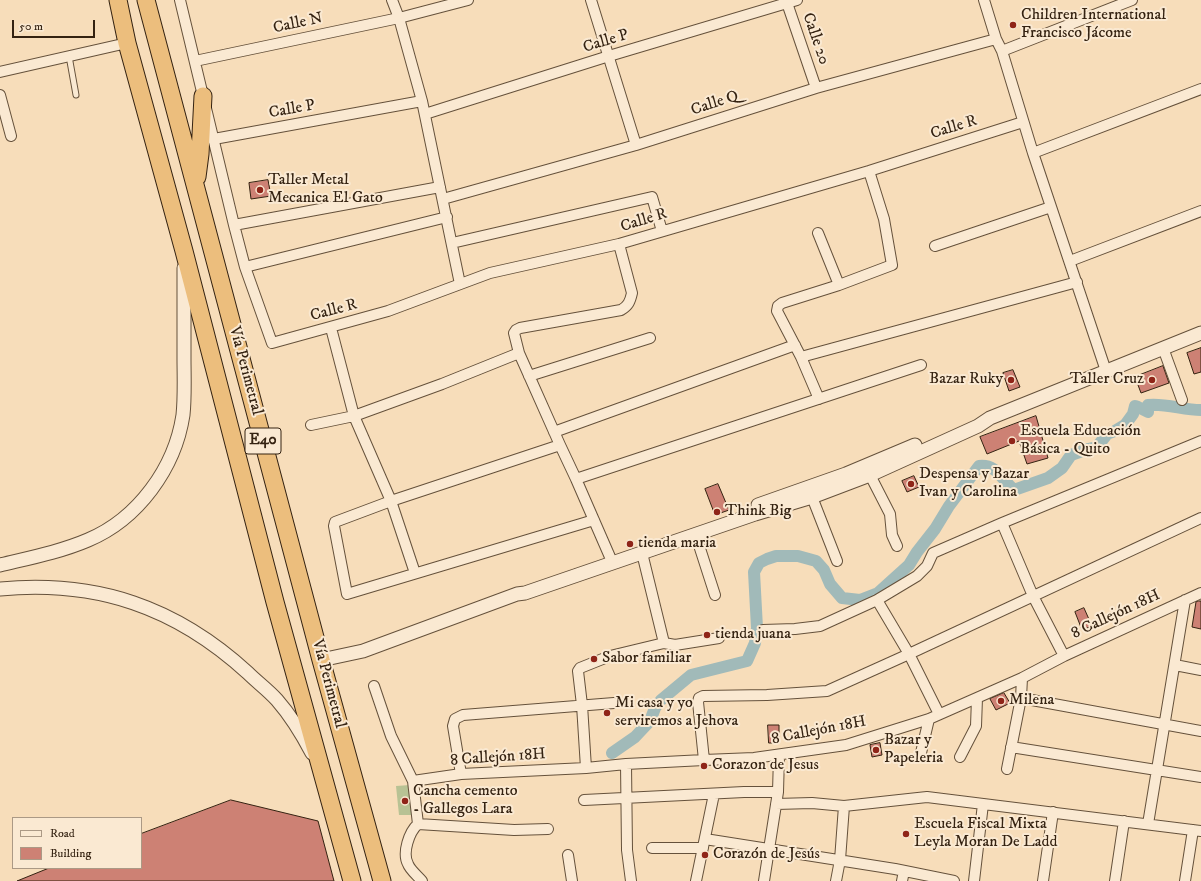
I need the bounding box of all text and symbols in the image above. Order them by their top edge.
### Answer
place label: Children International Francisco Jácome [1021,6,1166,44]
street label: Calle N [271,9,325,39]
street label: Calle 20 [797,11,833,67]
scale bar [14,12,97,38]
text: 50 m [19,19,43,34]
marker: Children International Francisco Jácome [1008,20,1018,30]
street label: Calle P [581,26,631,58]
street label: Calle Q [689,87,741,121]
street label: Calle P [268,97,316,123]
street label: Calle R [928,112,980,144]
place label: Taller Metal Mecanica El Gato [268,171,383,209]
marker: Taller Metal Mecanica El Gato [255,185,265,195]
street label: Calle R [618,205,670,237]
street label: Calle R [308,296,360,326]
street label: Vía Perimetral [224,325,266,417]
place label: Bazar Ruky [929,370,1003,390]
place label: Taller Cruz [1070,370,1144,390]
marker: Bazar Ruky [1006,375,1016,385]
marker: Taller Cruz [1147,375,1157,385]
place label: Escuela Educación Básica - Quito [1020,422,1141,460]
road number: E40 [245,428,281,454]
marker: Escuela Educación Básica - Quito [1007,436,1017,446]
place label: Despensa y Bazar Ivan y Carolina [919,465,1029,503]
marker: Despensa y Bazar Ivan y Carolina [906,479,916,489]
place label: Think Big [725,502,791,522]
marker: Think Big [712,507,722,517]
place label: tienda maria [638,534,716,554]
marker: tienda maria [625,539,635,549]
street label: 8 Callejón 18H [1069,586,1163,644]
place label: tienda juana [715,625,791,645]
marker: tienda juana [702,630,712,640]
street label: Vía Perimetral [307,638,349,730]
place label: Sabor familiar [602,649,692,669]
marker: Sabor familiar [589,654,599,664]
place label: Milena [1009,691,1054,711]
place label: Mi casa y yo serviremos a Jehova [615,694,738,732]
marker: Milena [996,696,1006,706]
marker: Mi casa y yo serviremos a Jehova [602,708,612,718]
street label: 8 Callejón 18H [770,712,868,750]
place label: Bazar y Papeleria [884,731,943,769]
street label: 8 Callejón 18H [450,745,546,771]
marker: Bazar y Papeleria [871,745,881,755]
place label: Corazon de Jesus [712,756,819,776]
marker: Corazon de Jesus [699,761,709,771]
place label: Cancha cemento - Gallegos Lara [413,782,518,820]
marker: Cancha cemento - Gallegos Lara [400,796,410,806]
place label: Escuela Fiscal Mixta Leyla Moran De Ladd [914,815,1057,853]
legend [12,817,142,869]
text: Road [50,826,75,841]
marker: Escuela Fiscal Mixta Leyla Moran De Ladd [901,829,911,839]
place label: Corazón de Jesús [713,845,820,865]
text: Building [50,846,91,861]
marker: Corazón de Jesús [700,850,710,860]

